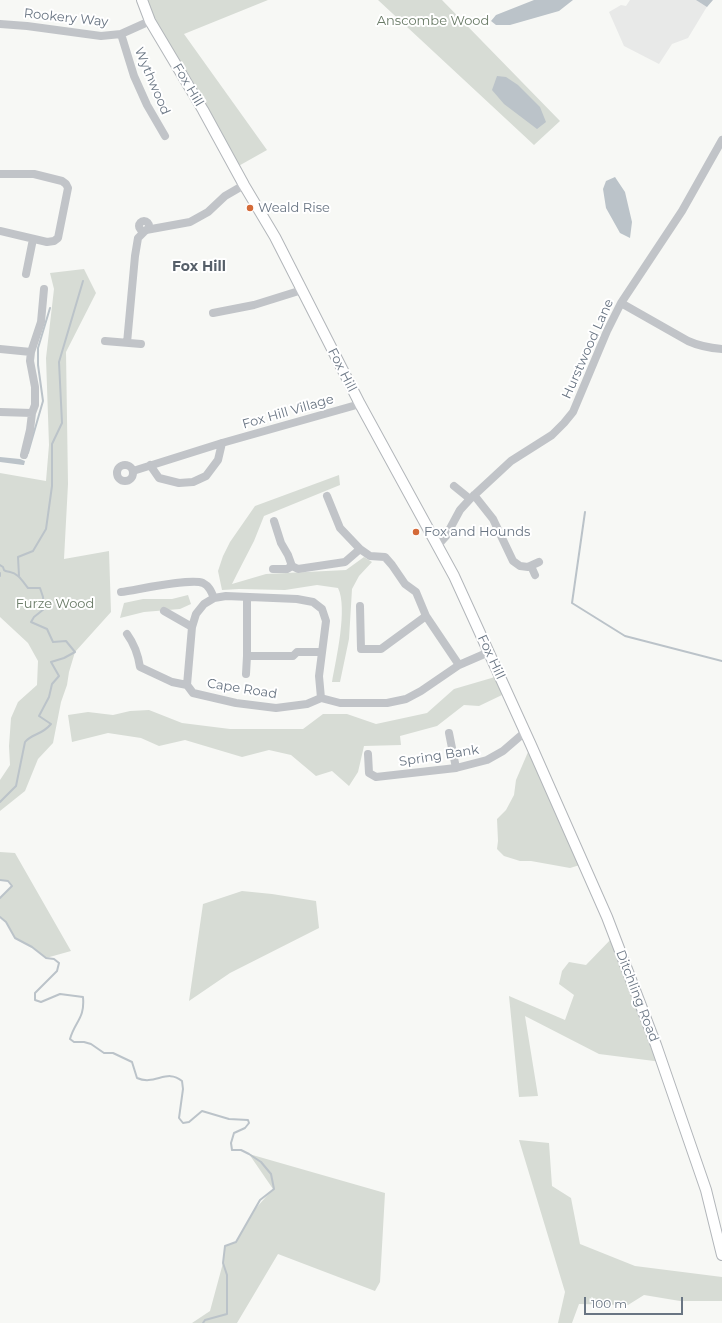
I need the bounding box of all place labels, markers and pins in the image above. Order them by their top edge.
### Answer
place label: Weald Rise [258,200,330,216]
marker: Weald Rise [245,203,255,213]
place label: Fox and Hounds [424,524,530,540]
marker: Fox and Hounds [411,527,421,537]

